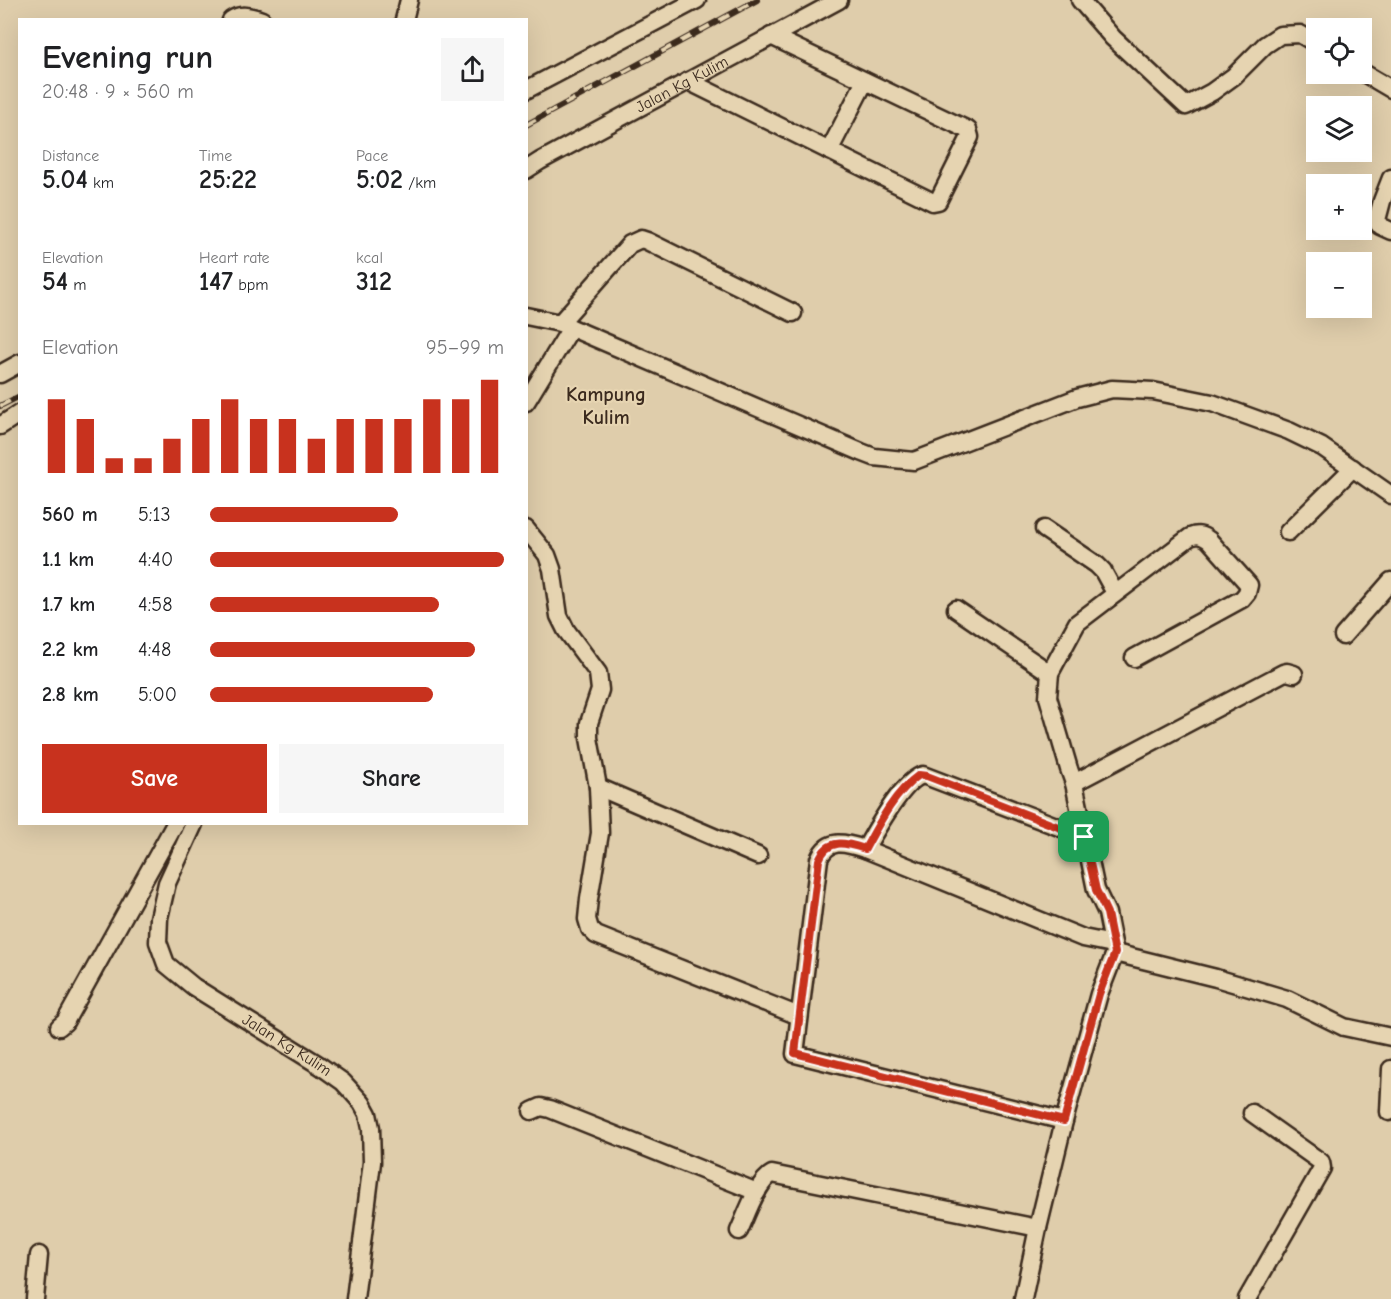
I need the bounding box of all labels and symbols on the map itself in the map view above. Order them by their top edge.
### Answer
street label: Jalan Kg Kulim [633,52,731,117]
district label: Kampung Kulim [566,383,646,429]
pin [1058,811,1109,862]
street label: Jalan Kg Kulim [239,1010,335,1080]

